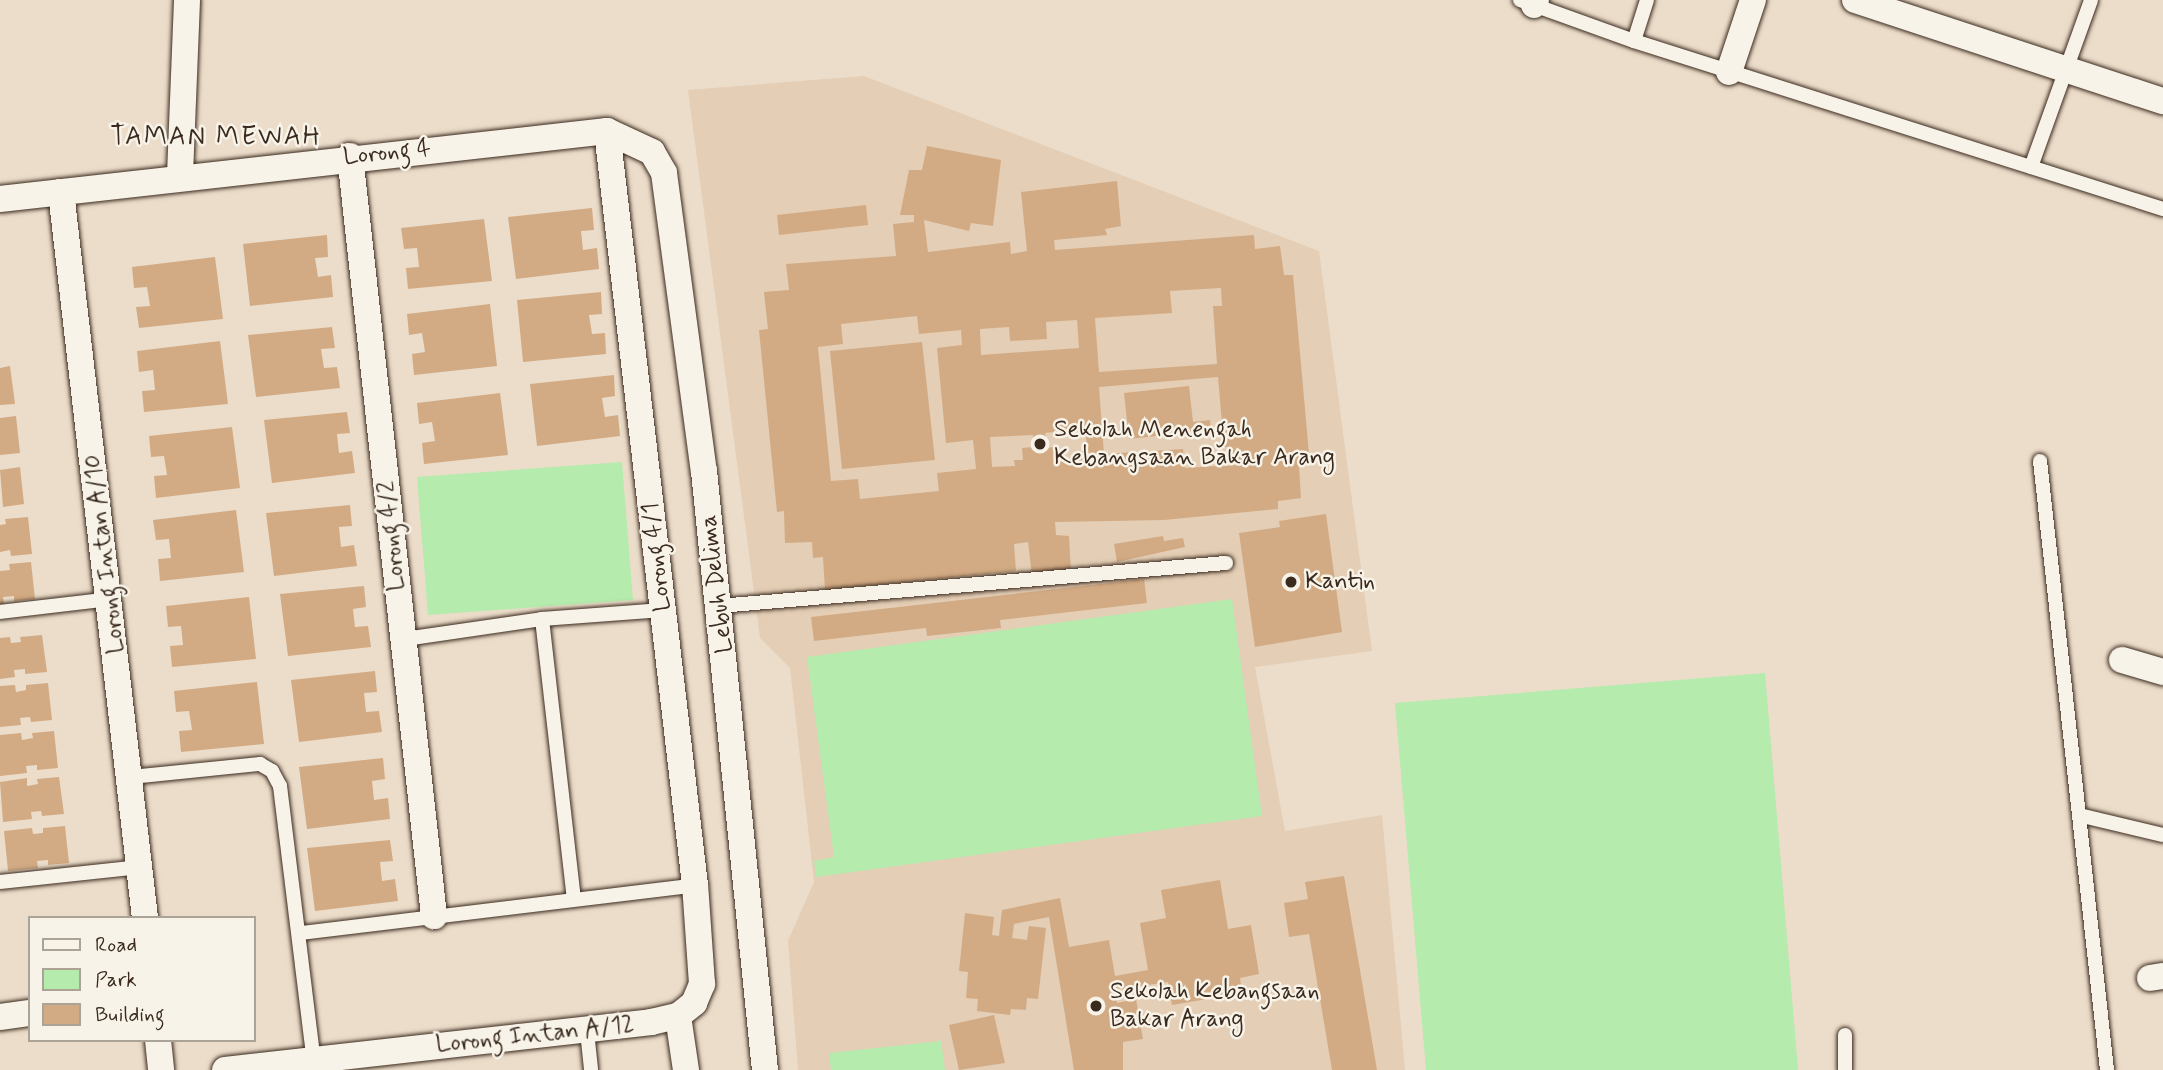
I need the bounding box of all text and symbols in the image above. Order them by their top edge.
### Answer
district label: TAMAN MEWAH [113,122,319,154]
street label: Lorong 4 [342,134,432,172]
place label: Sekolah Menengah Kebangsaan Bakar Arang [1054,416,1333,472]
marker: Sekolah Menengah Kebangsaan Bakar Arang [1032,436,1048,452]
street label: Lorong Intan A/10 [79,456,131,652]
street label: Lorong 4/2 [372,480,412,592]
street label: Lorong 4/1 [636,501,678,613]
street label: Lebuh Delima [694,513,740,655]
place label: Kantin [1305,568,1375,596]
marker: Kantin [1283,574,1299,590]
legend [28,916,256,1042]
text: Road [95,931,137,959]
text: Park [95,966,137,994]
place label: Sekolah Kebangsaan Bakar Arang [1110,978,1335,1034]
marker: Sekolah Kebangsaan Bakar Arang [1088,998,1104,1014]
text: Building [95,1001,165,1029]
street label: Lorong Intan A/12 [437,1011,633,1059]

